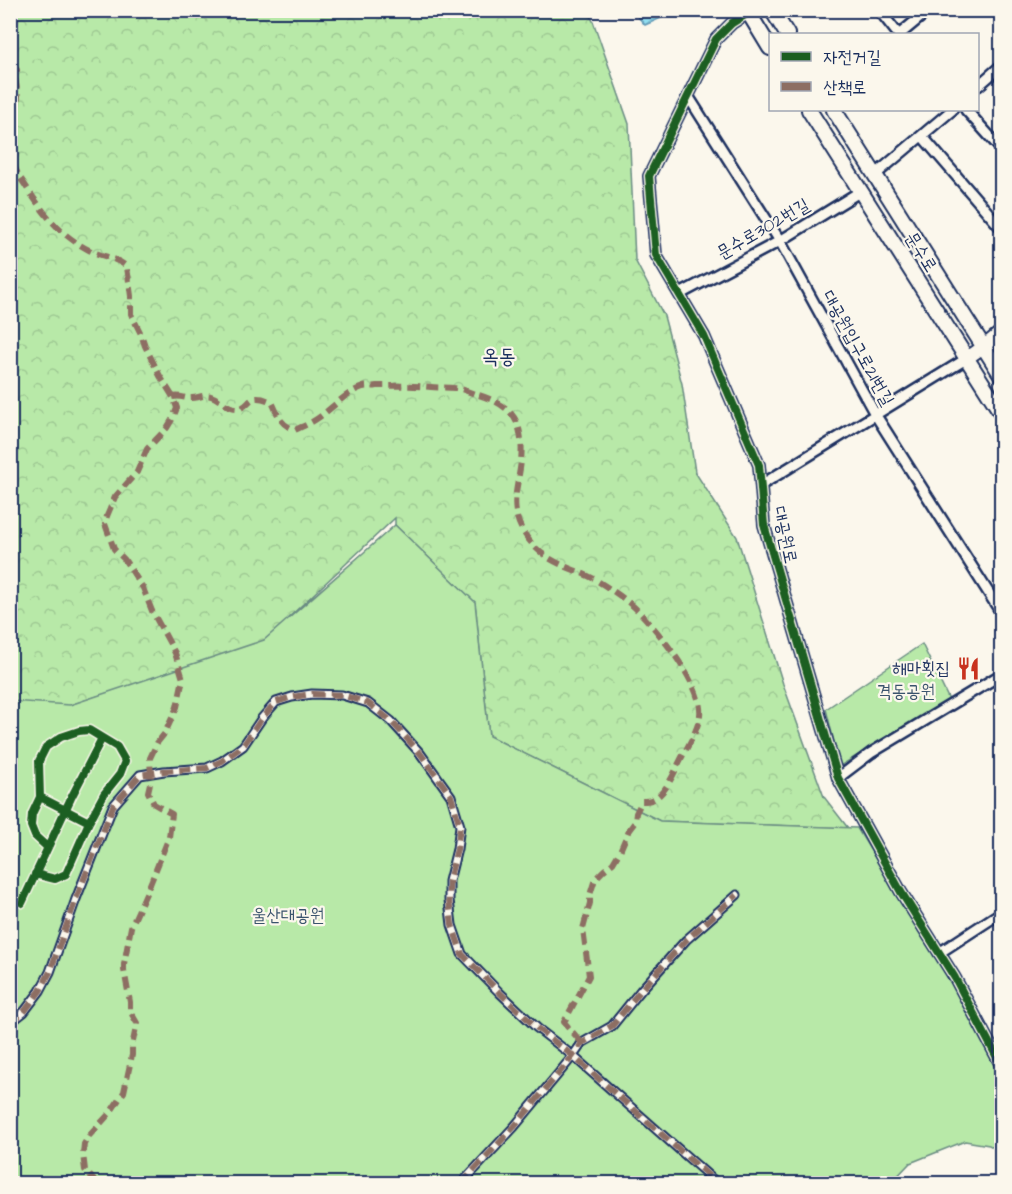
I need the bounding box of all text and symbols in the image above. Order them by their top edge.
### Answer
legend [769,33,979,111]
text: 자전거길 [823,45,881,70]
text: 산책로 [823,75,866,100]
street label: 문수로302번길 [712,192,814,266]
street label: 문수로 [899,227,943,277]
street label: 대공원입구로21번길 [816,286,900,411]
district label: 옥동 [482,342,516,371]
street label: 대공원로 [767,504,803,566]
restaurant icon: 해마횟집 [955,655,981,681]
place label: 해마횟집 [892,656,950,681]
park label: 격동공원 [877,679,935,704]
park label: 울산대공원 [252,903,324,928]

